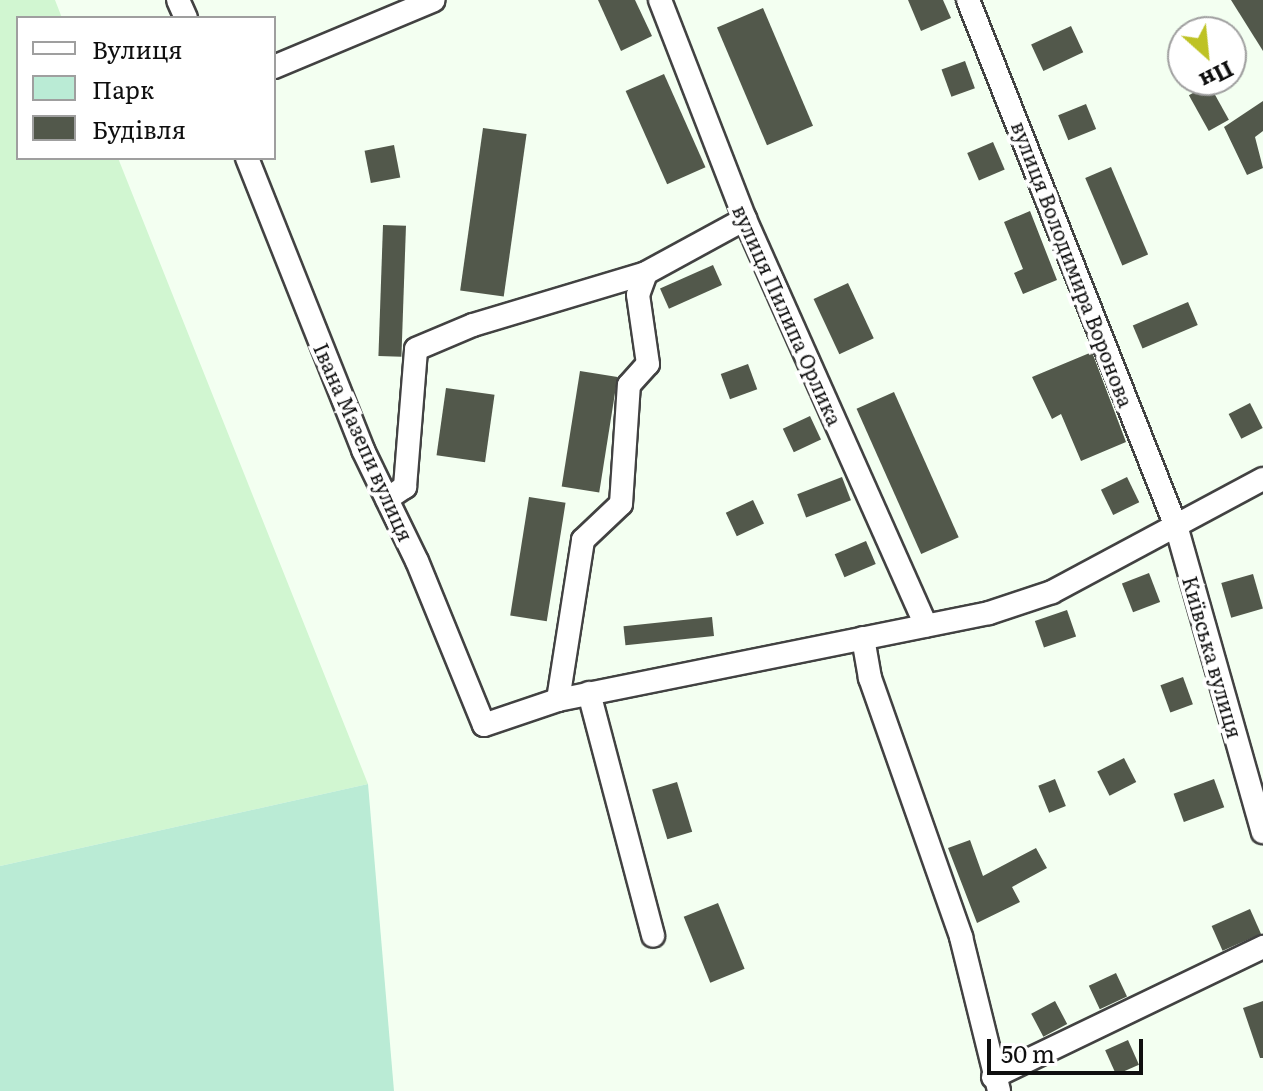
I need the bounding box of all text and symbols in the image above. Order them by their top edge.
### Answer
legend [16,16,276,160]
north arrow [1167,16,1247,96]
text: Вулиця [92,31,183,66]
text: Пн [1194,54,1240,99]
text: Парк [92,71,154,106]
text: Будівля [92,111,186,146]
street label: вулиця Володимира Воронова [1007,118,1139,410]
street label: вулиця Пилипа Орлика [728,201,848,429]
street label: Івана Мазепи вулиця [309,339,419,545]
street label: Київська вулиця [1178,573,1248,741]
scale bar [991,1023,1147,1073]
text: 50 m [1001,1035,1055,1070]

